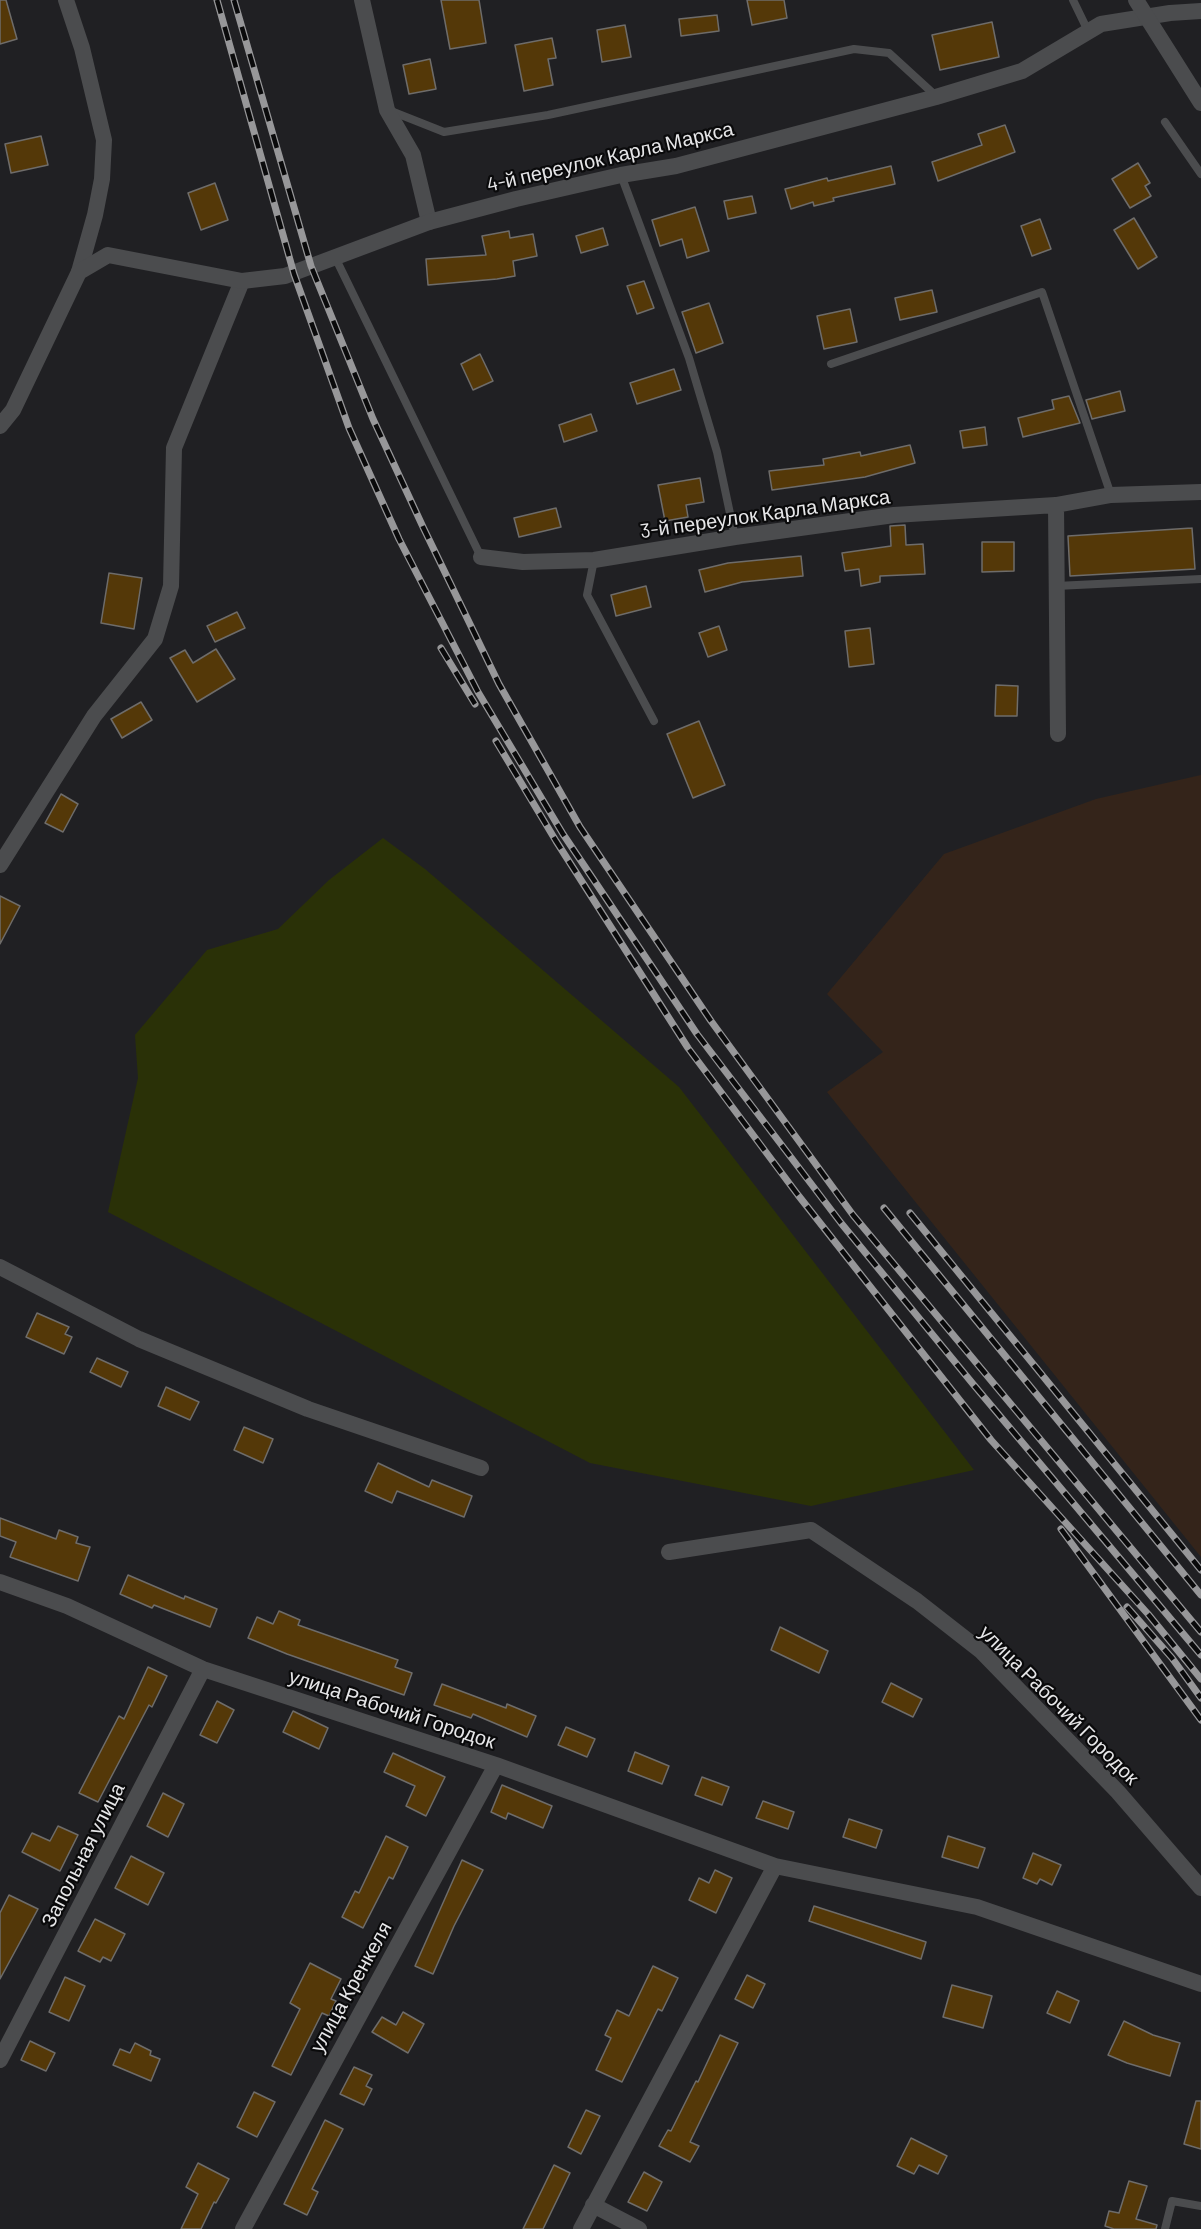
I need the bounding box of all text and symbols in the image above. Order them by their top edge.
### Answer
street label: 4-й переулок Карла Маркса [484,117,736,197]
street label: 3-й переулок Карла Маркса [639,485,891,543]
street label: улица Рабочий Городок [974,1620,1144,1790]
street label: улица Рабочий Городок [286,1664,498,1754]
street label: Запольная улица [36,1779,130,1931]
street label: улица Кренкеля [305,1917,397,2057]

